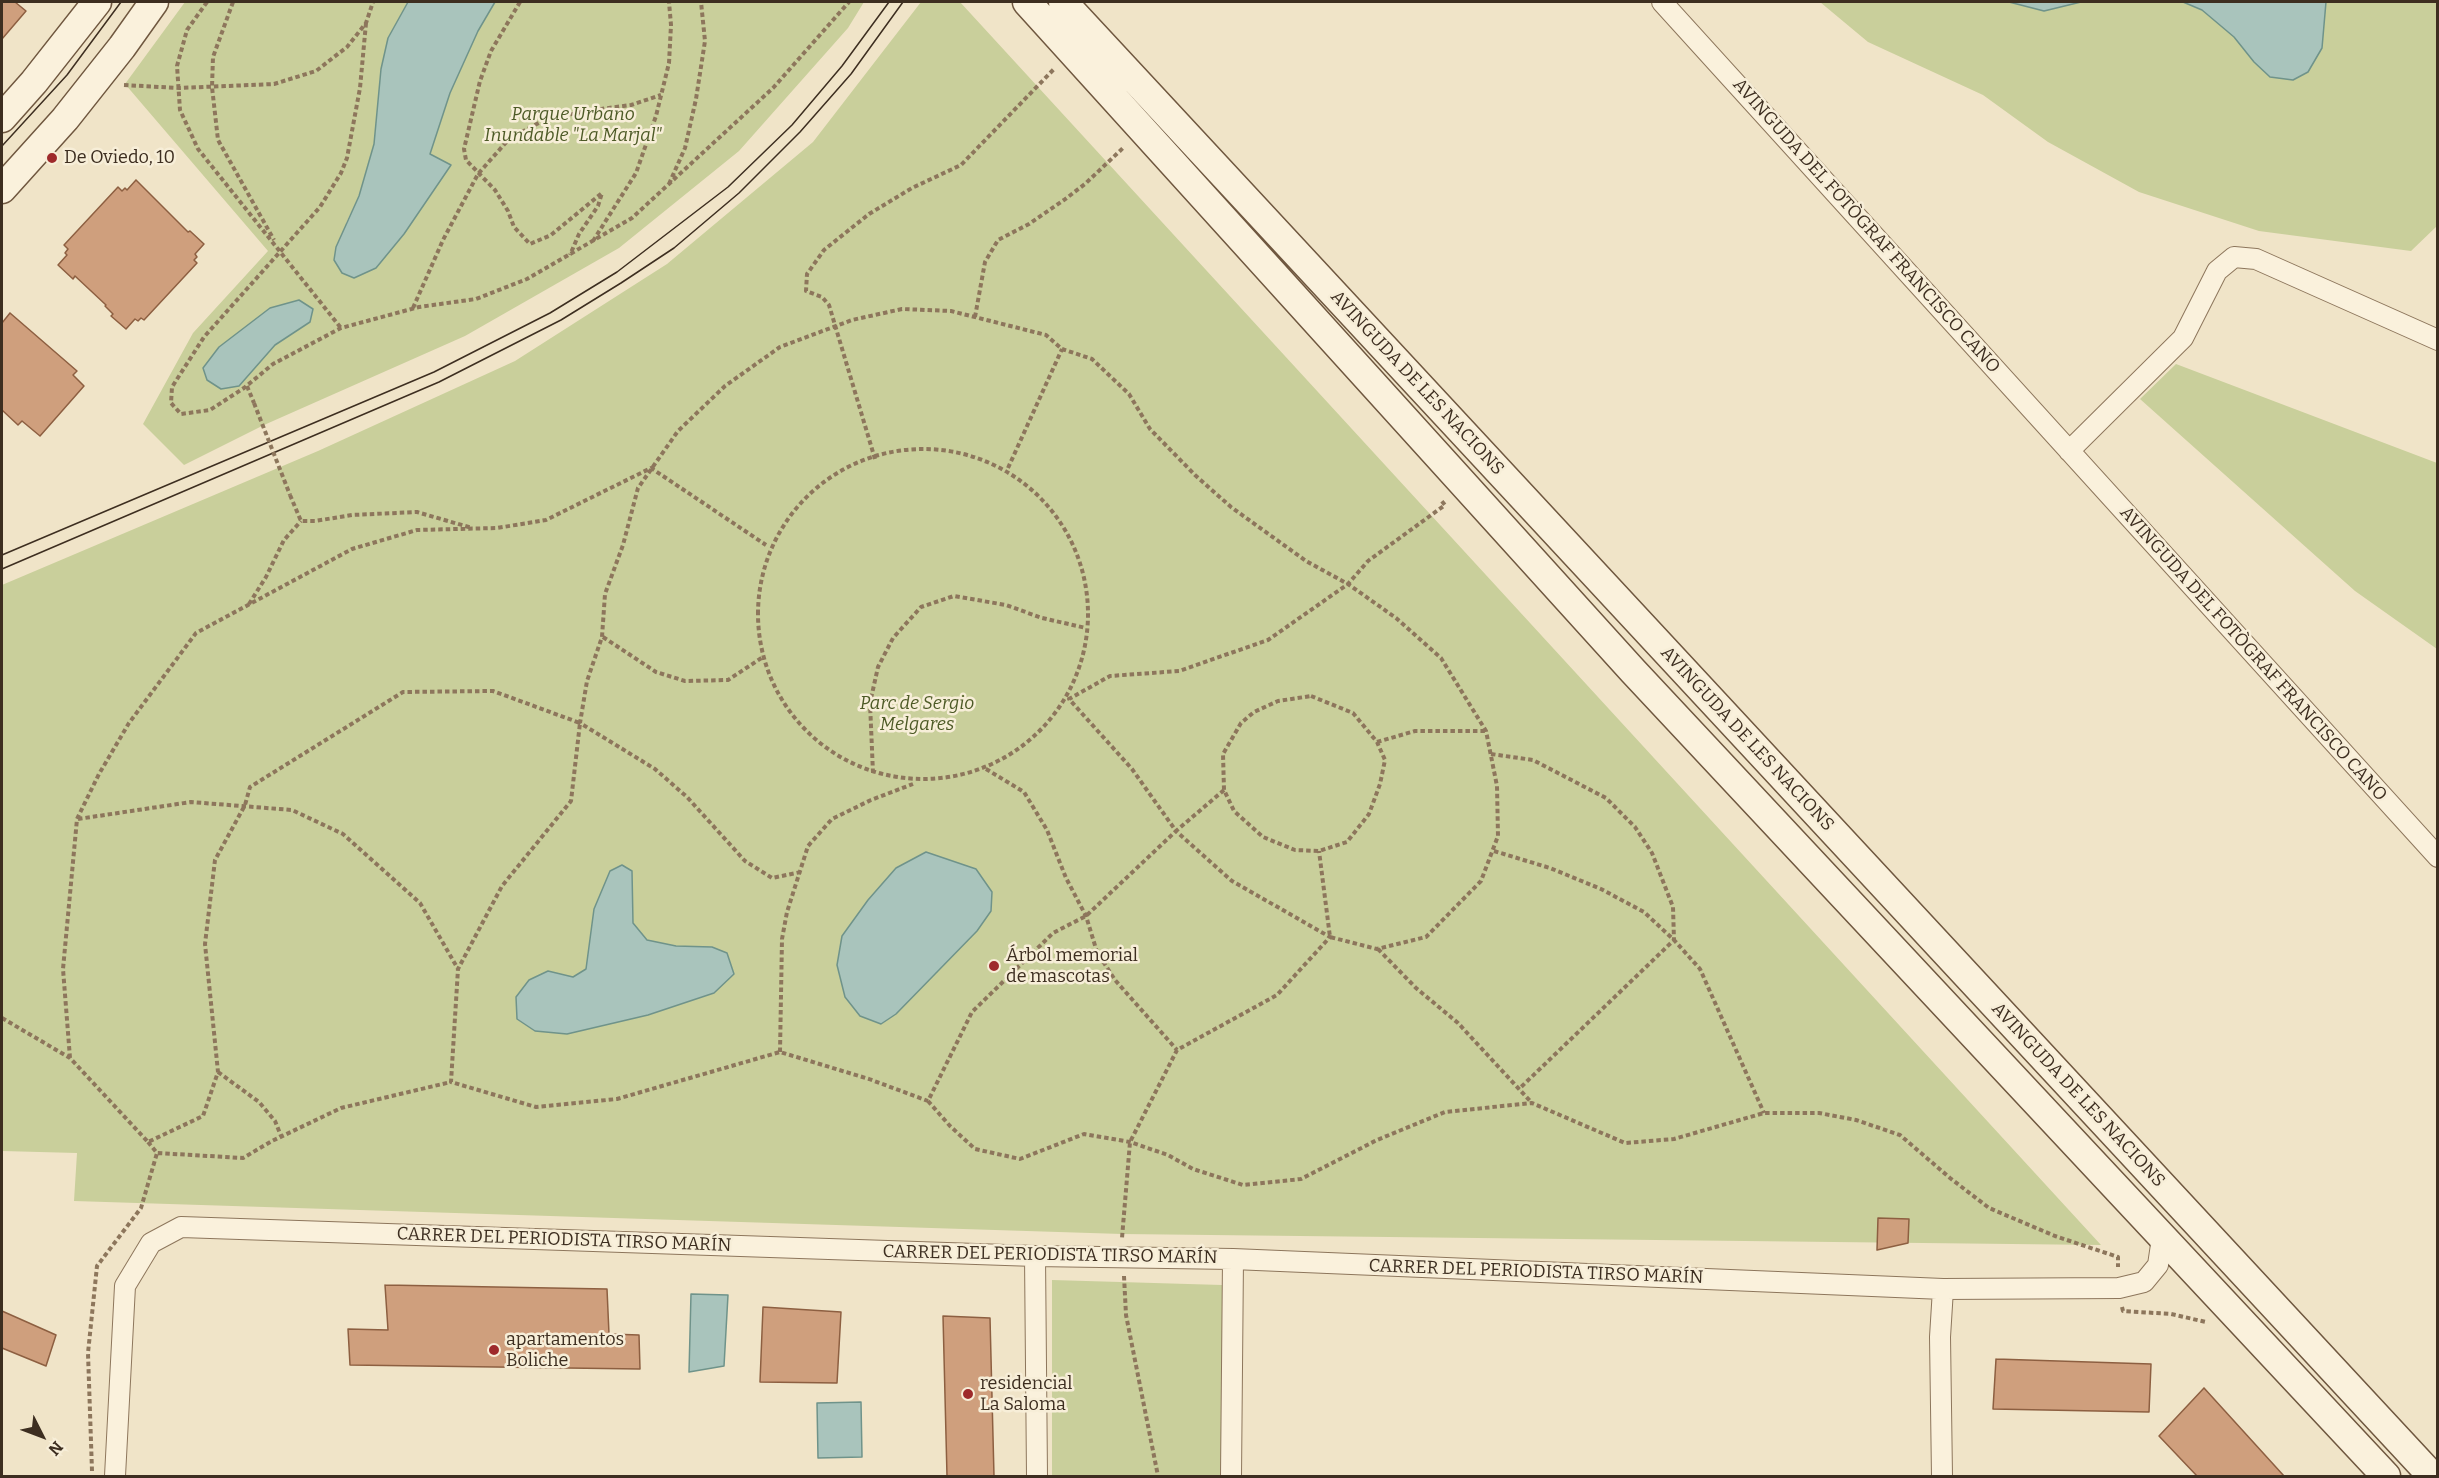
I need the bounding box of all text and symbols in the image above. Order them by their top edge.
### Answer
street label: AVINGUDA DEL FOTÒGRAF FRANCISCO CANO [1728,74,2004,378]
park label: Parque Urbano Inundable "La Marjal" [484,104,662,146]
place label: De Oviedo, 10 [64,147,175,169]
marker: De Oviedo, 10 [45,151,59,165]
street label: AVINGUDA DE LES NACIONS [1326,286,1508,480]
street label: AVINGUDA DEL FOTÒGRAF FRANCISCO CANO [2115,502,2391,806]
street label: AVINGUDA DE LES NACIONS [1656,642,1838,836]
park label: Parc de Sergio Melgares [860,693,974,736]
place label: Árbol memorial de mascotas [1006,945,1138,988]
marker: Árbol memorial de mascotas [987,959,1001,973]
street label: AVINGUDA DE LES NACIONS [1987,998,2169,1192]
street label: CARRER DEL PERIODISTA TIRSO MARÍN [396,1223,732,1257]
street label: CARRER DEL PERIODISTA TIRSO MARÍN [882,1241,1218,1269]
street label: CARRER DEL PERIODISTA TIRSO MARÍN [1368,1255,1704,1289]
place label: apartamentos Boliche [506,1329,624,1372]
marker: apartamentos Boliche [487,1343,501,1357]
place label: residencial La Saloma [980,1373,1072,1416]
marker: residencial La Saloma [961,1387,975,1401]
north arrow [12,1406,72,1466]
text: N [45,1437,67,1459]

